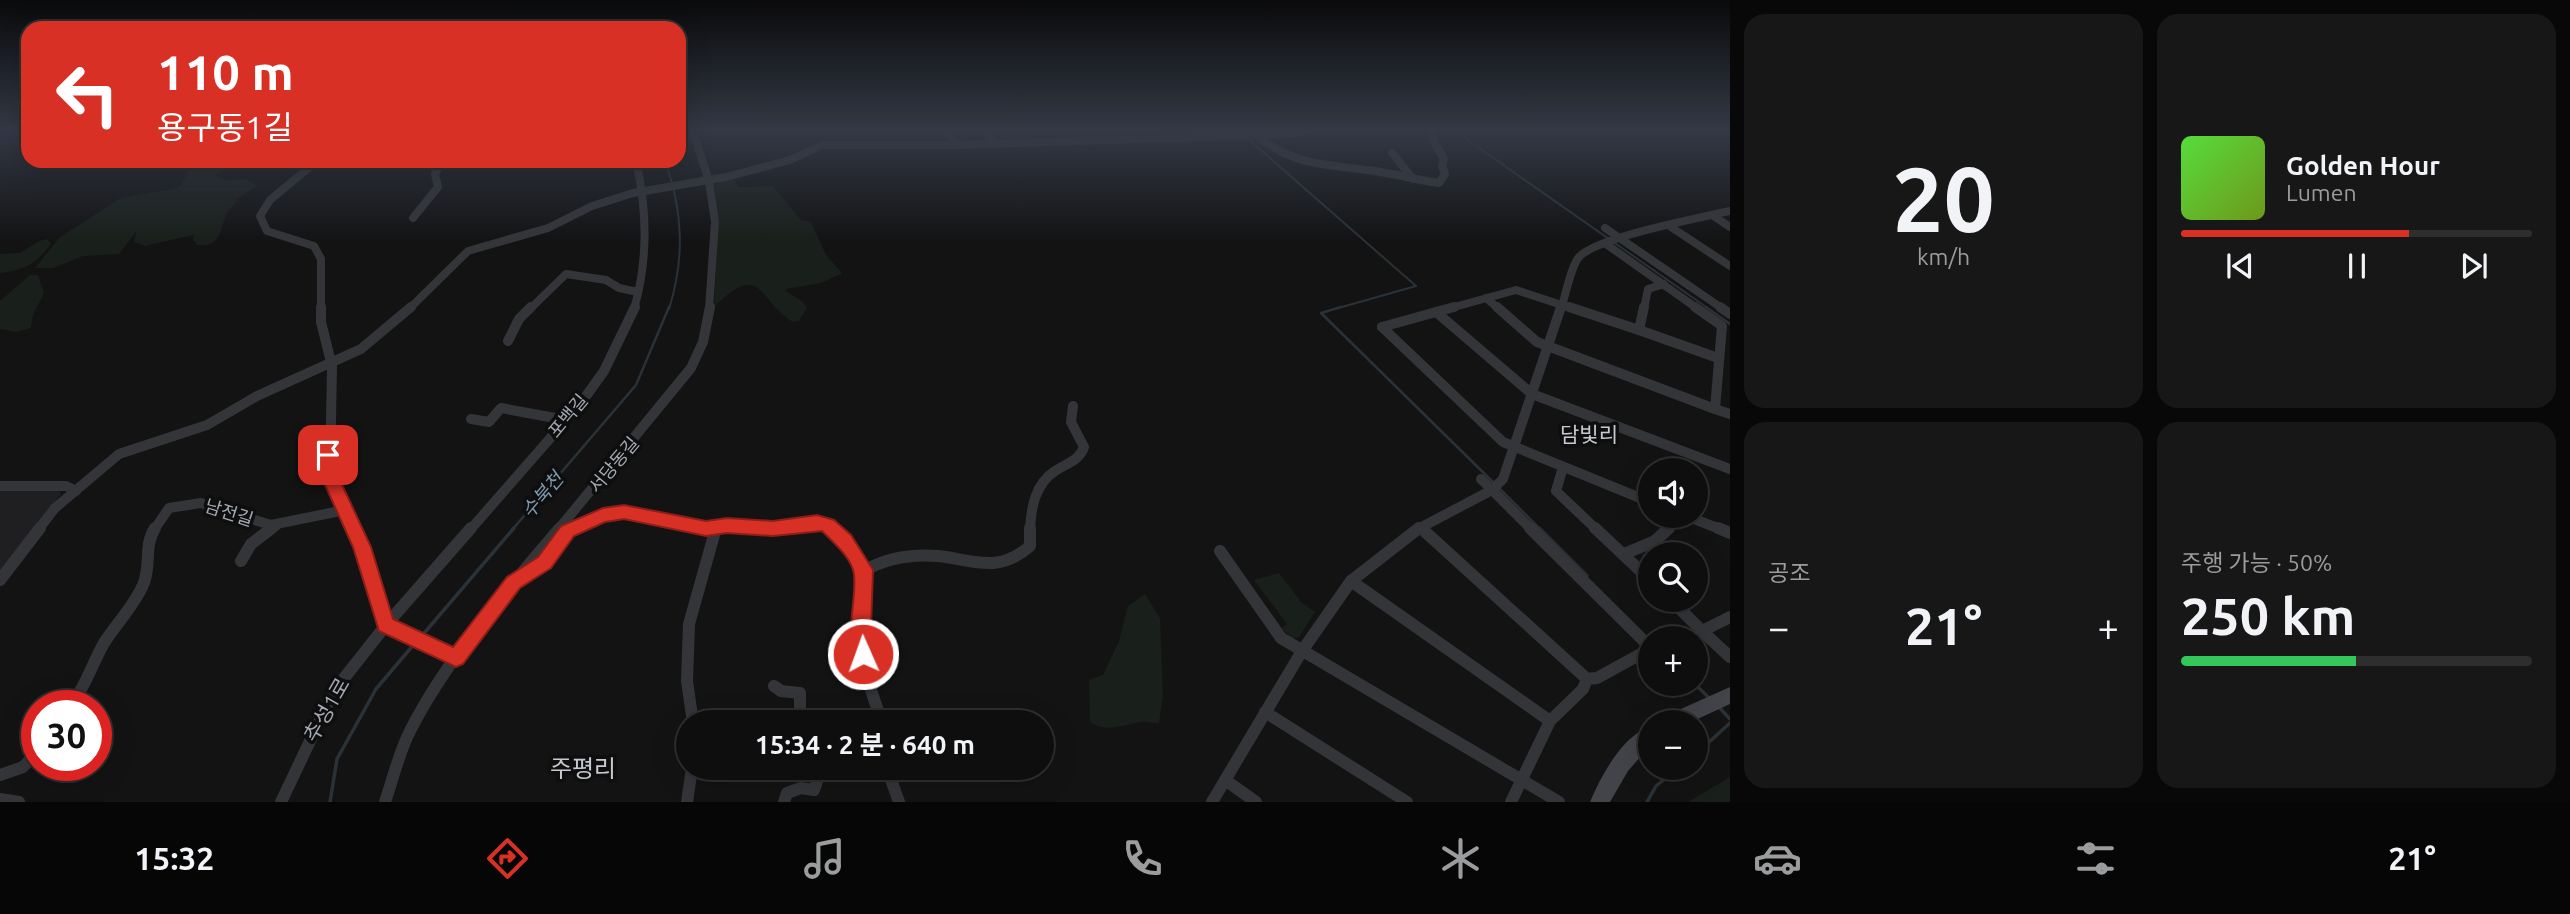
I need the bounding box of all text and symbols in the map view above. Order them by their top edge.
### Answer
text: 110 m [157,44,294,99]
icon: left [42,49,133,140]
text: 용구동1길 [157,109,293,145]
text: 20 [1892,147,1995,249]
text: Golden Hour [2286,151,2440,180]
text: Lumen [2286,180,2357,205]
text: km/h [1917,244,1970,269]
icon: previous [2221,247,2259,285]
icon: pause [2338,247,2376,285]
icon: next [2455,247,2493,285]
street label: 포백길 [544,390,591,441]
district label: 담빛리 [1560,422,1618,446]
pin [298,425,358,485]
street label: 서당동길 [584,433,642,496]
icon: arrive [309,436,347,474]
map controls [1638,458,1708,780]
button: sound [1638,458,1708,528]
water label: 수북천 [517,467,568,522]
street label: 남전길 [203,495,256,529]
button: search [1638,542,1708,612]
text: 주행 가능 · 50% [2181,550,2332,575]
text: 공조 [1768,560,1810,585]
text: 250 km [2181,587,2355,645]
text: 21° [1905,597,1982,655]
text: − [1768,606,1789,648]
text: + [2098,606,2119,648]
position arrow [826,617,900,691]
button: + [1638,626,1708,696]
street label: 추성1로 [298,673,354,746]
speed limit sign: 30 [21,690,112,781]
button: − [1638,710,1708,780]
text: 15:34 · 2 분 · 640 m [755,730,975,759]
district label: 주평리 [550,755,616,782]
icon: directions [483,834,532,883]
icon: music [800,834,849,883]
icon: phone [1118,834,1167,883]
icon: climate [1436,834,1485,883]
icon: car [1753,834,1802,883]
icon: filters [2071,834,2120,883]
text: 15:32 [134,840,214,876]
text: 21° [2388,840,2436,876]

